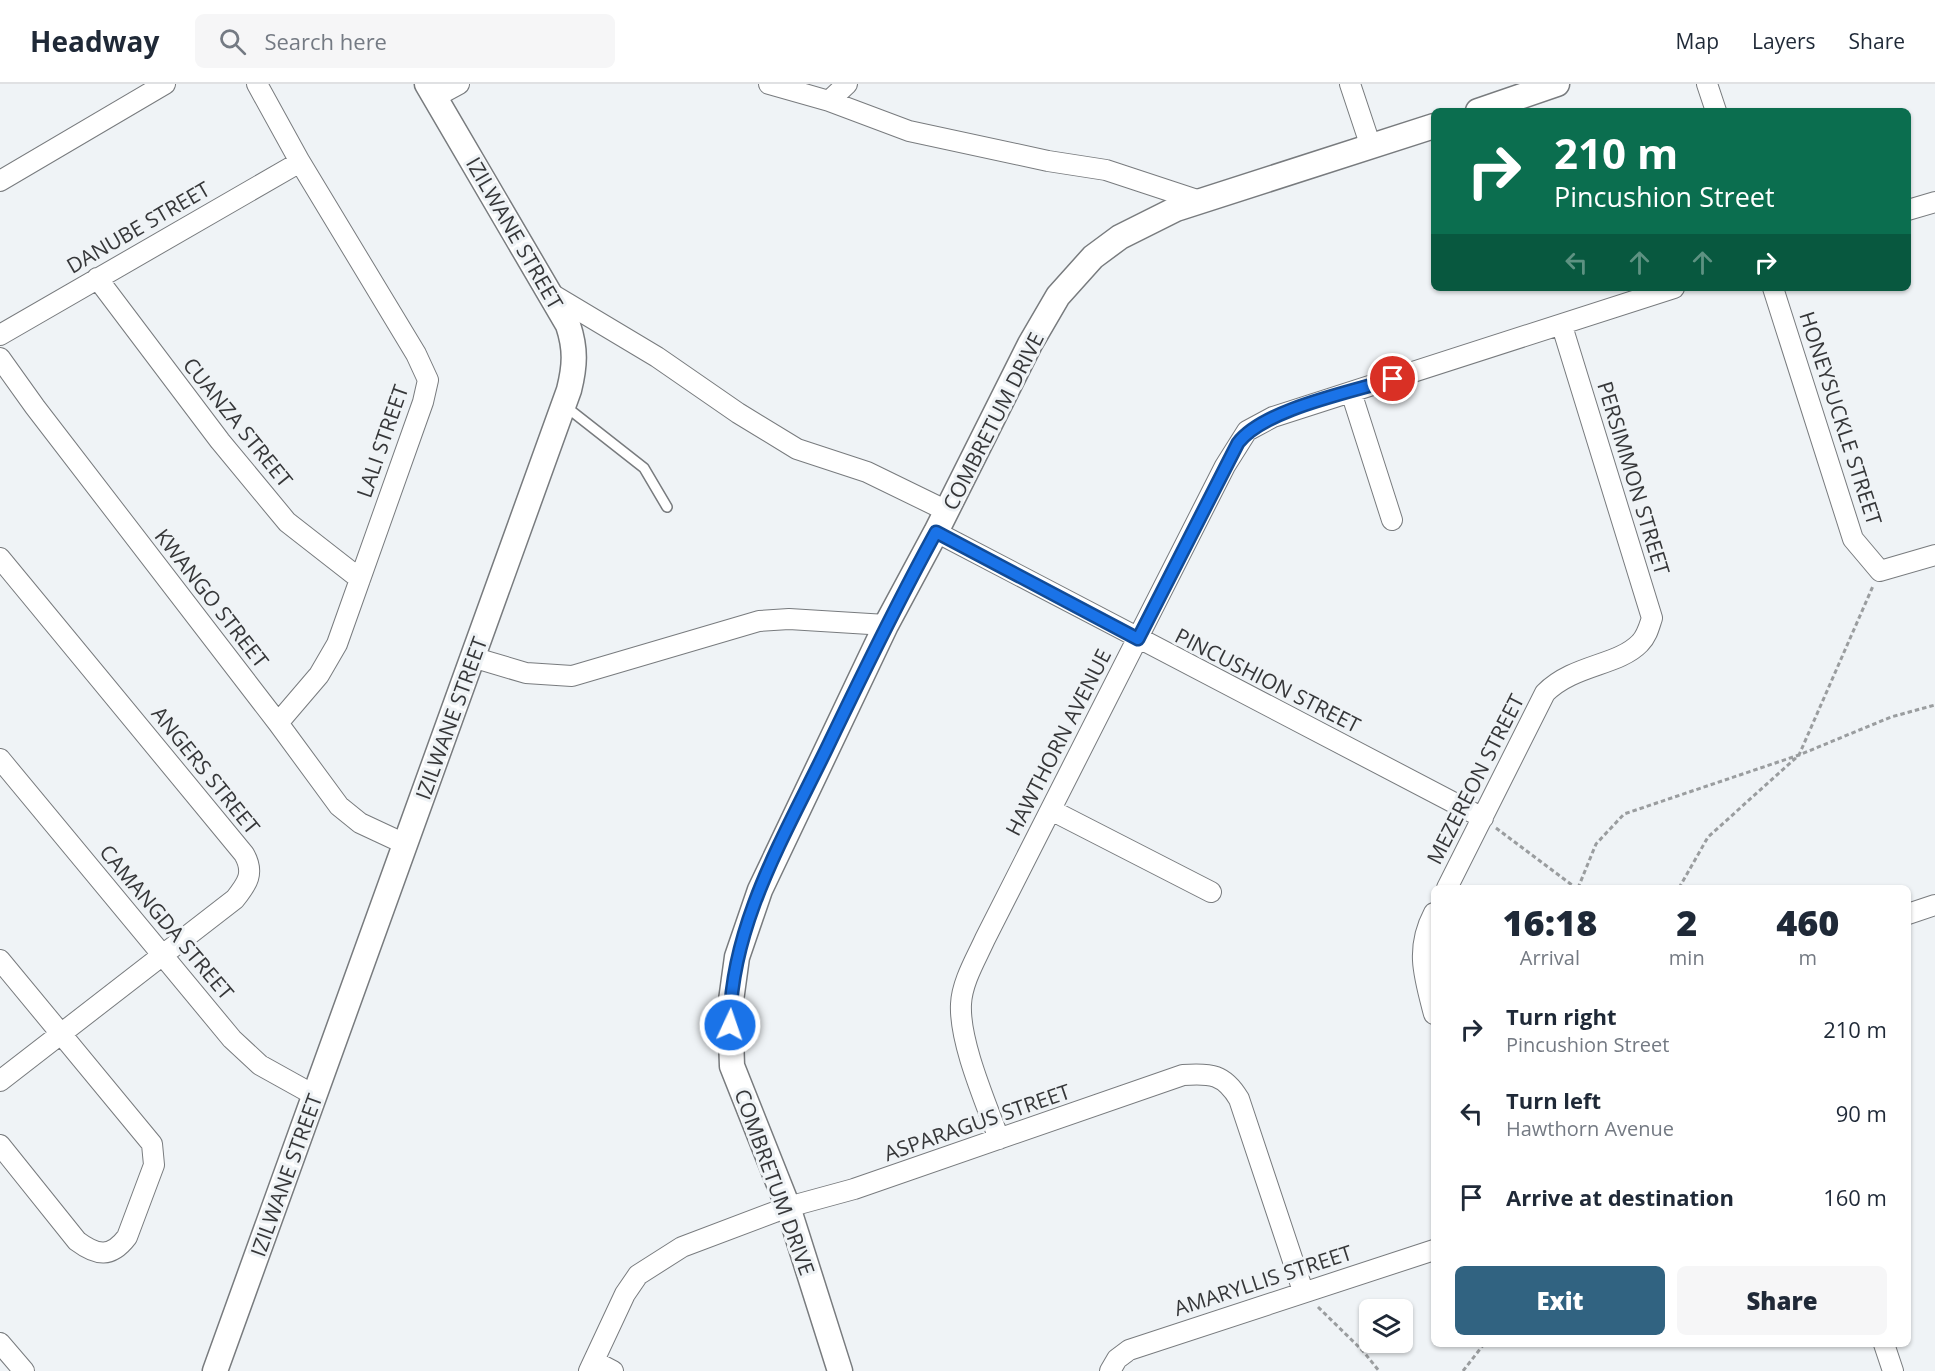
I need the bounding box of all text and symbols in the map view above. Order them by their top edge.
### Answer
search box [195,14,615,68]
text: Headway [30,22,159,60]
icon: search [216,25,249,58]
text: Search here [264,26,387,56]
text: Map [1676,27,1719,55]
text: Layers [1752,27,1816,55]
text: Share [1849,27,1905,55]
text: 210 m [1554,124,1678,181]
icon: right [1455,132,1533,210]
street label: IZILWANE STREET [460,152,570,315]
street label: DANUBE STREET [61,174,215,279]
text: Pincushion Street [1554,178,1775,215]
icon: left [1560,246,1593,279]
icon: ahead [1623,246,1656,279]
icon: ahead [1686,246,1719,279]
icon: right [1749,246,1782,279]
street label: HONEYSUCKLE STREET [1793,308,1889,529]
street label: COMBRETUM DRIVE [936,327,1050,515]
street label: CUANZA STREET [177,351,299,493]
pin [1367,353,1418,404]
icon: arrive [1376,362,1409,395]
street label: PERSIMMON STREET [1591,378,1677,579]
street label: LALI STREET [350,380,415,501]
street label: KWANGO STREET [149,523,275,674]
street label: PINCUSHION STREET [1171,621,1366,739]
street label: IZILWANE STREET [409,632,494,803]
street label: HAWTHORN AVENUE [999,644,1117,840]
street label: MEZEREON STREET [1420,689,1530,869]
street label: ANGERS STREET [146,700,267,840]
street label: CAMANGDA STREET [94,838,241,1006]
text: 16:18 [1503,898,1597,947]
text: 2 [1676,898,1697,947]
text: 460 [1776,898,1839,947]
text: Arrival [1520,944,1580,971]
text: min [1669,944,1705,971]
text: m [1799,944,1817,971]
position arrow [698,993,762,1057]
text: Turn right [1506,1001,1617,1031]
icon: right [1455,1013,1488,1046]
text: 210 m [1823,1014,1887,1044]
text: Pincushion Street [1506,1031,1669,1058]
street label: ASPARAGUS STREET [880,1077,1074,1167]
street label: COMBRETUM DRIVE [728,1085,822,1279]
text: Turn left [1506,1085,1601,1115]
street label: IZILWANE STREET [244,1089,329,1260]
icon: left [1455,1097,1488,1130]
text: 90 m [1836,1098,1887,1128]
text: Hawthorn Avenue [1506,1115,1674,1142]
icon: arrive [1455,1181,1488,1214]
text: Arrive at destination [1506,1182,1734,1212]
text: 160 m [1823,1182,1887,1212]
street label: AMARYLLIS STREET [1170,1238,1356,1322]
button: Exit [1455,1266,1665,1335]
button: Share [1677,1266,1887,1335]
map controls [1359,1299,1413,1353]
button: layers [1359,1299,1413,1353]

